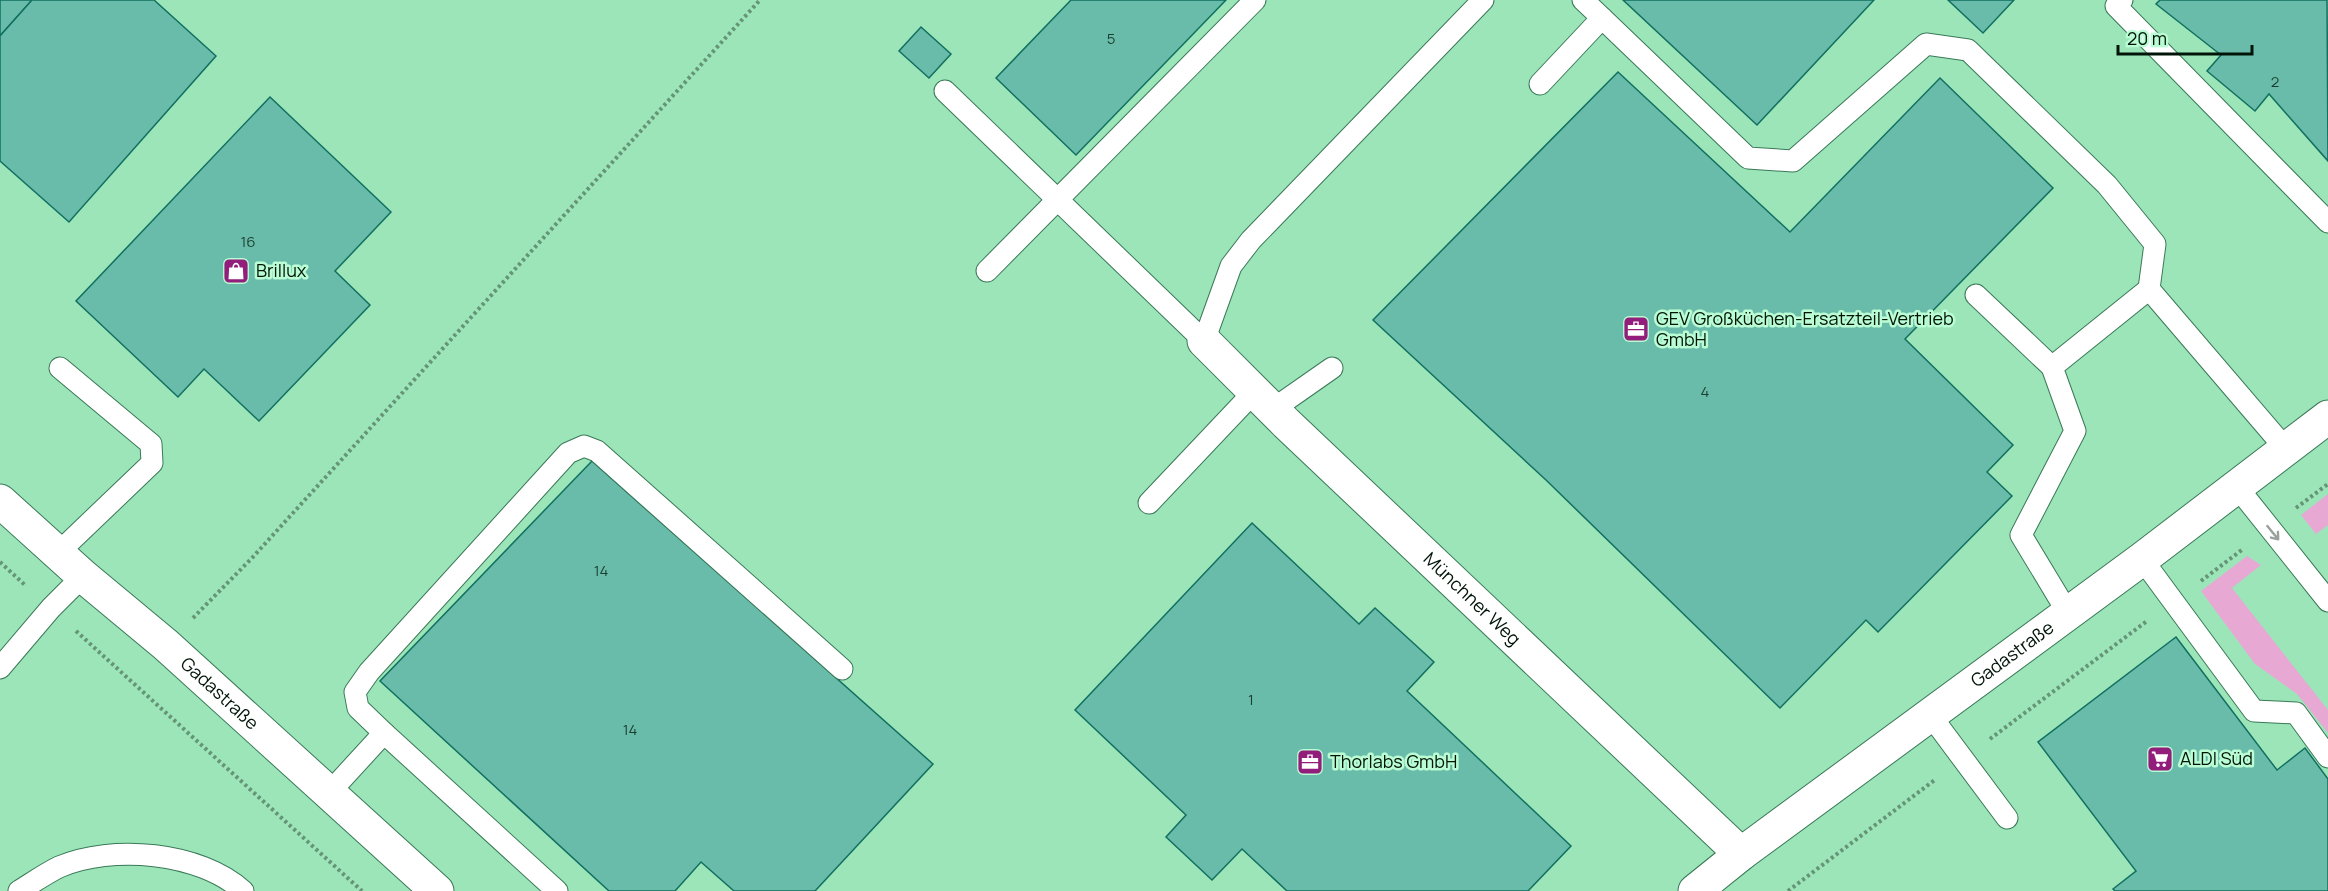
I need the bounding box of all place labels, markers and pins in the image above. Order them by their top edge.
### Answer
shop icon: Brillux [221,256,251,286]
place label: Brillux [256,258,307,282]
place label: GEV Großküchen-Ersatzteil-Vertrieb GmbH [1656,306,1954,351]
office icon: GEV Großküchen-Ersatzteil-Vertrieb GmbH [1621,314,1651,344]
supermarket icon: ALDI Süd [2145,744,2175,774]
place label: ALDI Süd [2180,746,2253,770]
office icon: Thorlabs GmbH [1295,747,1325,777]
place label: Thorlabs GmbH [1330,749,1457,773]

